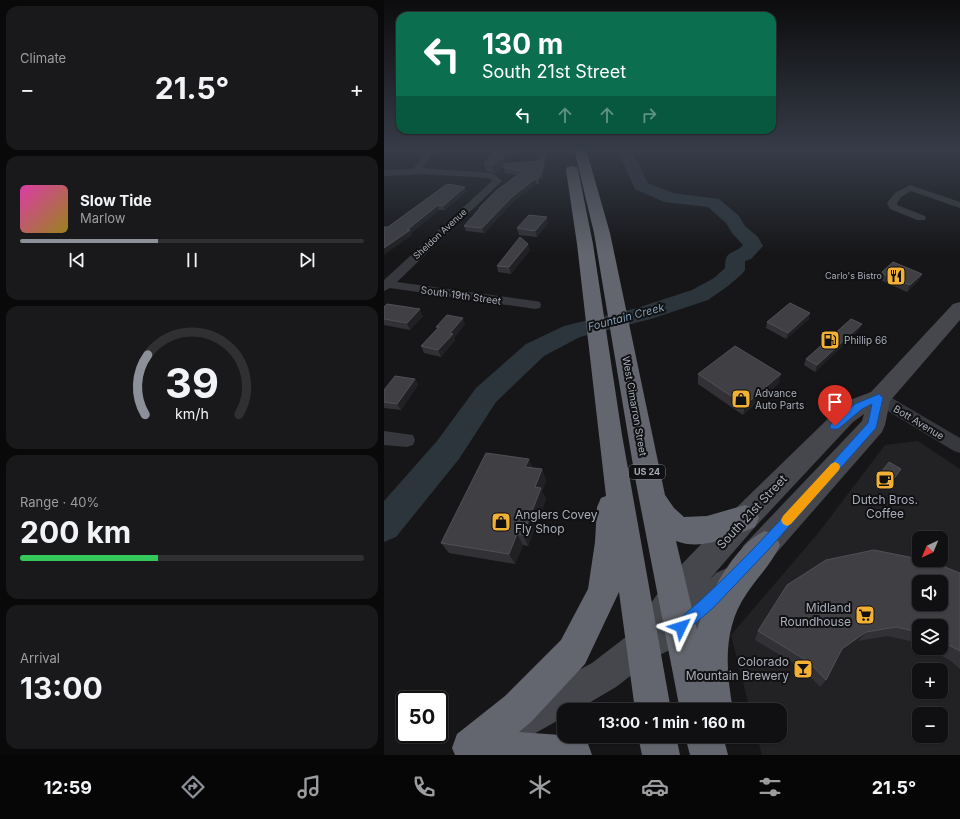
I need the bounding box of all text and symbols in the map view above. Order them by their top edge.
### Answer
text: 130 m [482,27,563,61]
icon: left [416,28,468,80]
text: Climate [20,50,66,66]
text: South 21st Street [482,61,626,82]
text: 21.5° [155,70,229,106]
text: − [20,76,35,102]
text: + [349,76,364,102]
icon: left [512,104,534,126]
icon: ahead [554,104,576,126]
icon: ahead [596,104,618,126]
icon: right [638,104,660,126]
text: Slow Tide [80,191,152,210]
street label: Sheldon Avenue [411,206,469,261]
text: Marlow [80,210,126,226]
icon: previous [66,249,88,271]
icon: pause [181,249,203,271]
icon: next [296,249,318,271]
restaurant icon: Carlo's Bistro [885,265,907,287]
place label: Carlo's Bistro [825,270,882,281]
street label: South 19th Street [420,283,503,307]
water label: Fountain Creek [586,300,667,334]
fuel station icon: Phillip 66 [819,329,841,351]
place label: Phillip 66 [844,334,887,346]
street label: West Cimarron Street [620,355,650,458]
text: 39 [165,358,219,408]
pin [818,385,852,426]
place label: Advance Auto Parts [755,387,804,411]
shop icon: Advance Auto Parts [730,388,752,410]
icon: arrive [824,391,846,413]
street label: Bott Avenue [892,402,947,442]
text: km/h [175,405,209,422]
road number: US 24 [629,465,665,479]
cafe icon: Dutch Bros. Coffee [874,469,896,491]
street label: South 21st Street [713,471,790,552]
place label: Dutch Bros. Coffee [852,492,918,521]
text: Range · 40% [20,494,99,510]
place label: Anglers Covey Fly Shop [515,507,598,536]
shop icon: Anglers Covey Fly Shop [490,511,512,533]
text: 200 km [20,514,131,550]
north arrow [912,531,948,567]
map controls [912,531,948,743]
button: sound [912,575,948,611]
place label: Midland Roundhouse [780,600,851,629]
supermarket icon: Midland Roundhouse [854,604,876,626]
position arrow [660,606,702,648]
button: layers [912,619,948,655]
text: Arrival [20,650,60,666]
place label: Colorado Mountain Brewery [686,654,789,683]
bar icon: Colorado Mountain Brewery [792,658,814,680]
button: + [912,663,948,699]
text: 13:00 [20,670,103,706]
speed limit sign: 50 [396,691,448,743]
button: − [912,707,948,743]
text: 13:00 · 1 min · 160 m [599,713,745,732]
icon: directions [179,773,207,801]
icon: music [295,773,323,801]
icon: phone [410,773,438,801]
icon: climate [526,773,554,801]
icon: car [641,773,669,801]
icon: filters [756,773,784,801]
text: 12:59 [44,777,92,798]
text: 21.5° [872,777,916,798]

